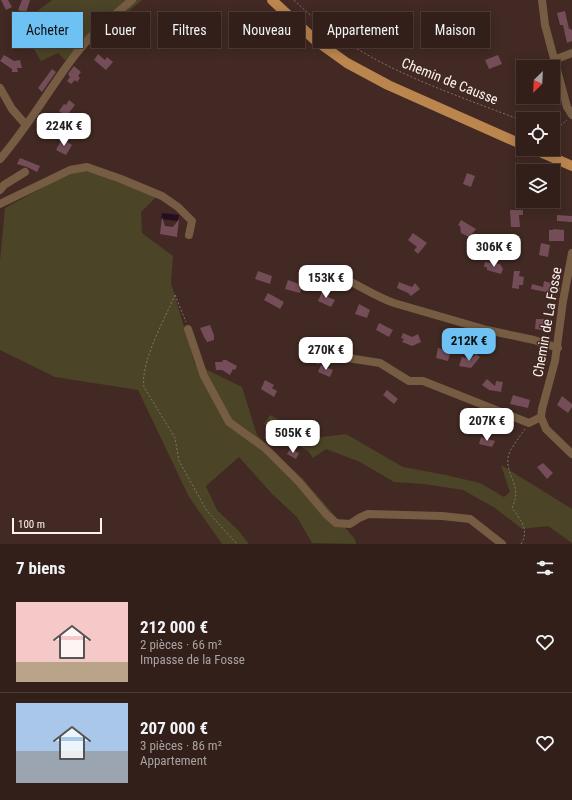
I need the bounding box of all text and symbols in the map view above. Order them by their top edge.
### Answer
chip: Acheter [12,12,83,48]
chip: Louer [91,12,150,48]
chip: Filtres [158,12,221,48]
chip: Nouveau [229,12,305,48]
chip: Appartement [313,12,413,48]
chip: Maison [421,12,490,48]
street label: Chemin de Causse [399,54,501,108]
north arrow [516,60,560,104]
map controls [516,60,560,208]
button: locate [516,112,560,156]
pin: 224K € [31,113,97,147]
text: 224K € [46,118,82,133]
button: layers [516,164,560,208]
pin: 306K € [461,234,527,268]
text: 306K € [476,239,512,254]
pin: 153K € [293,265,359,299]
street label: Chemin de La Fosse [529,265,565,378]
text: 153K € [308,270,344,285]
pin: 212K € [436,328,502,362]
text: 212K € [451,333,487,348]
pin: 270K € [293,337,359,371]
text: 270K € [308,342,344,357]
pin: 207K € [454,408,520,442]
text: 207K € [469,413,505,428]
pin: 505K € [260,420,326,454]
text: 505K € [275,425,311,440]
scale bar [12,516,102,535]
text: 100 m [18,518,45,531]
icon: filters [534,557,556,579]
text: 7 biens [16,558,65,578]
text: 212 000 € [140,617,208,637]
icon: home [48,618,96,666]
icon: heart [534,631,556,653]
text: 2 pièces · 66 m² [140,637,222,652]
text: Impasse de la Fosse [140,652,245,667]
text: 207 000 € [140,718,208,738]
icon: home [48,719,96,767]
icon: heart [534,732,556,754]
text: 3 pièces · 86 m² [140,738,222,753]
text: Appartement [140,753,207,768]

